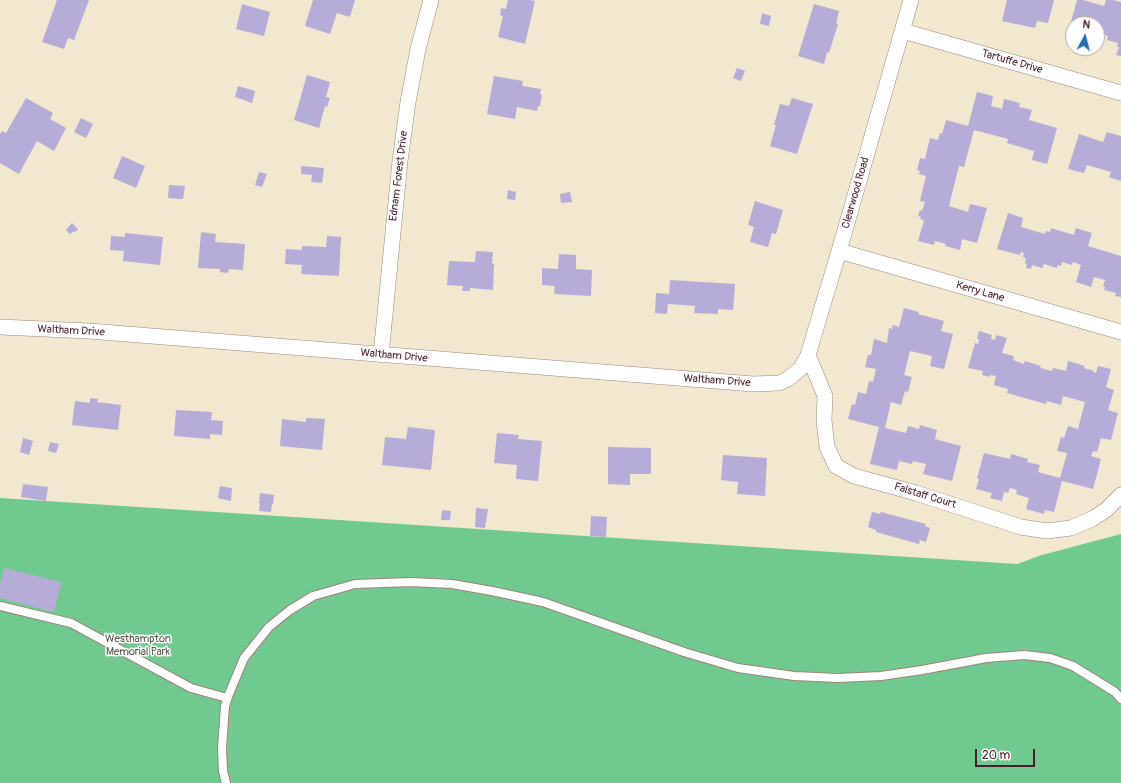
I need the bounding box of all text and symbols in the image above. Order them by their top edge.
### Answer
north arrow [1065,16,1105,56]
text: N [1082,18,1091,31]
street label: Tartuffe Drive [980,47,1044,77]
street label: Ednam Forest Drive [387,130,411,222]
street label: Clearwood Road [840,156,872,230]
street label: Kerry Lane [954,279,1006,305]
street label: Waltham Drive [37,323,105,339]
street label: Waltham Drive [360,346,428,366]
street label: Waltham Drive [683,372,751,390]
street label: Falstaff Court [892,480,958,512]
park label: Westhampton Memorial Park [105,632,171,658]
scale bar [977,741,1037,767]
text: 20 m [982,748,1010,763]

